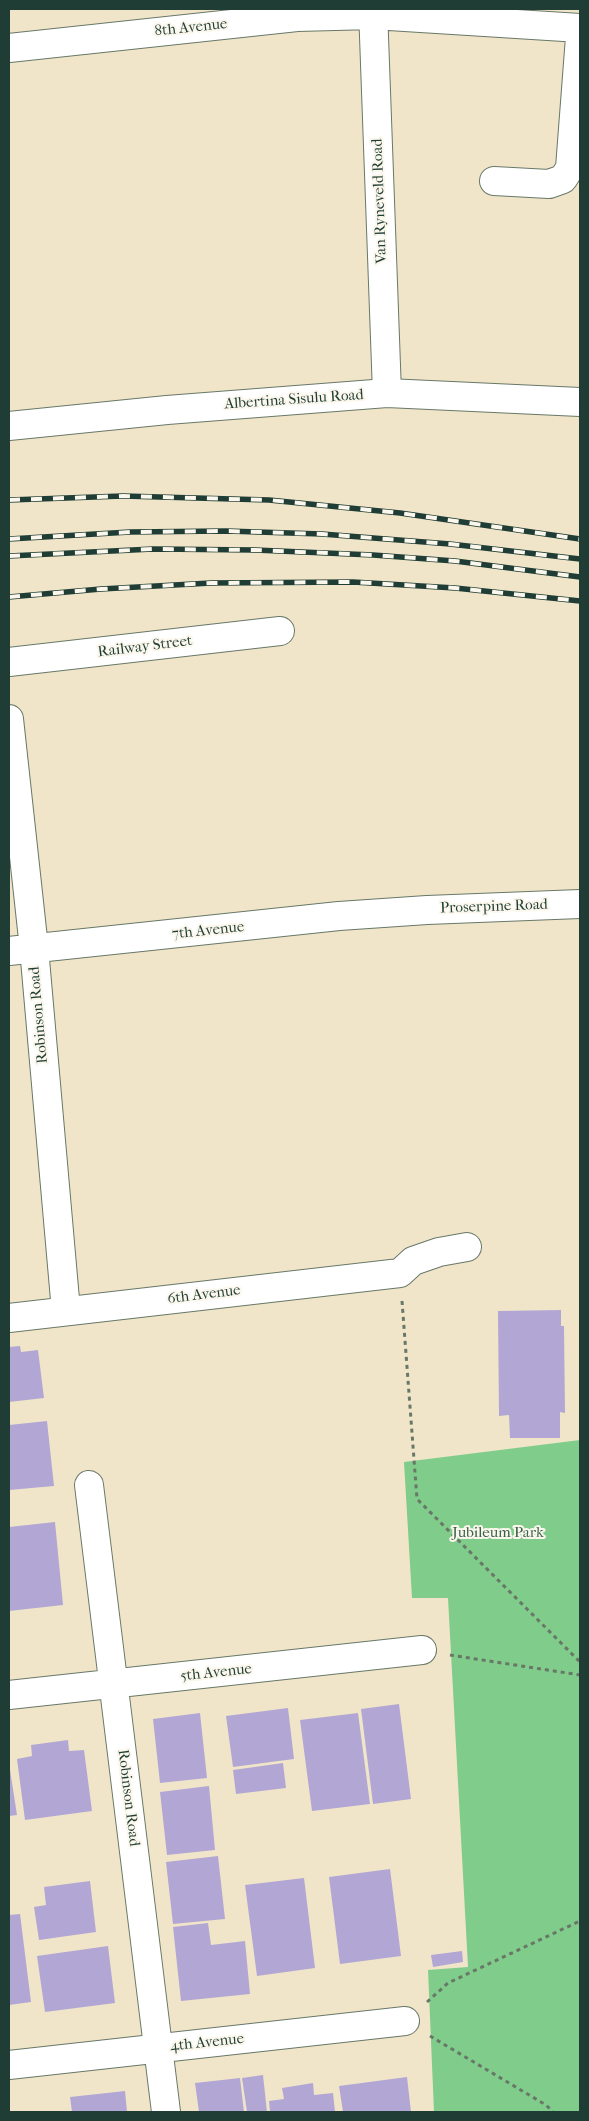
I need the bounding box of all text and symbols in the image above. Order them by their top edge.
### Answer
street label: 8th Avenue [154,15,228,41]
street label: Van Ryneveld Road [369,138,391,264]
street label: Albertina Sisulu Road [224,386,364,414]
street label: Railway Street [97,632,193,662]
street label: Proserpine Road [440,896,548,918]
street label: 7th Avenue [171,918,245,944]
street label: Robinson Road [26,966,52,1064]
street label: 6th Avenue [166,1282,242,1308]
park label: Jubileum Park [452,1524,544,1542]
street label: 5th Avenue [179,1660,253,1686]
street label: Robinson Road [113,1749,143,1847]
street label: 4th Avenue [169,2030,245,2056]

